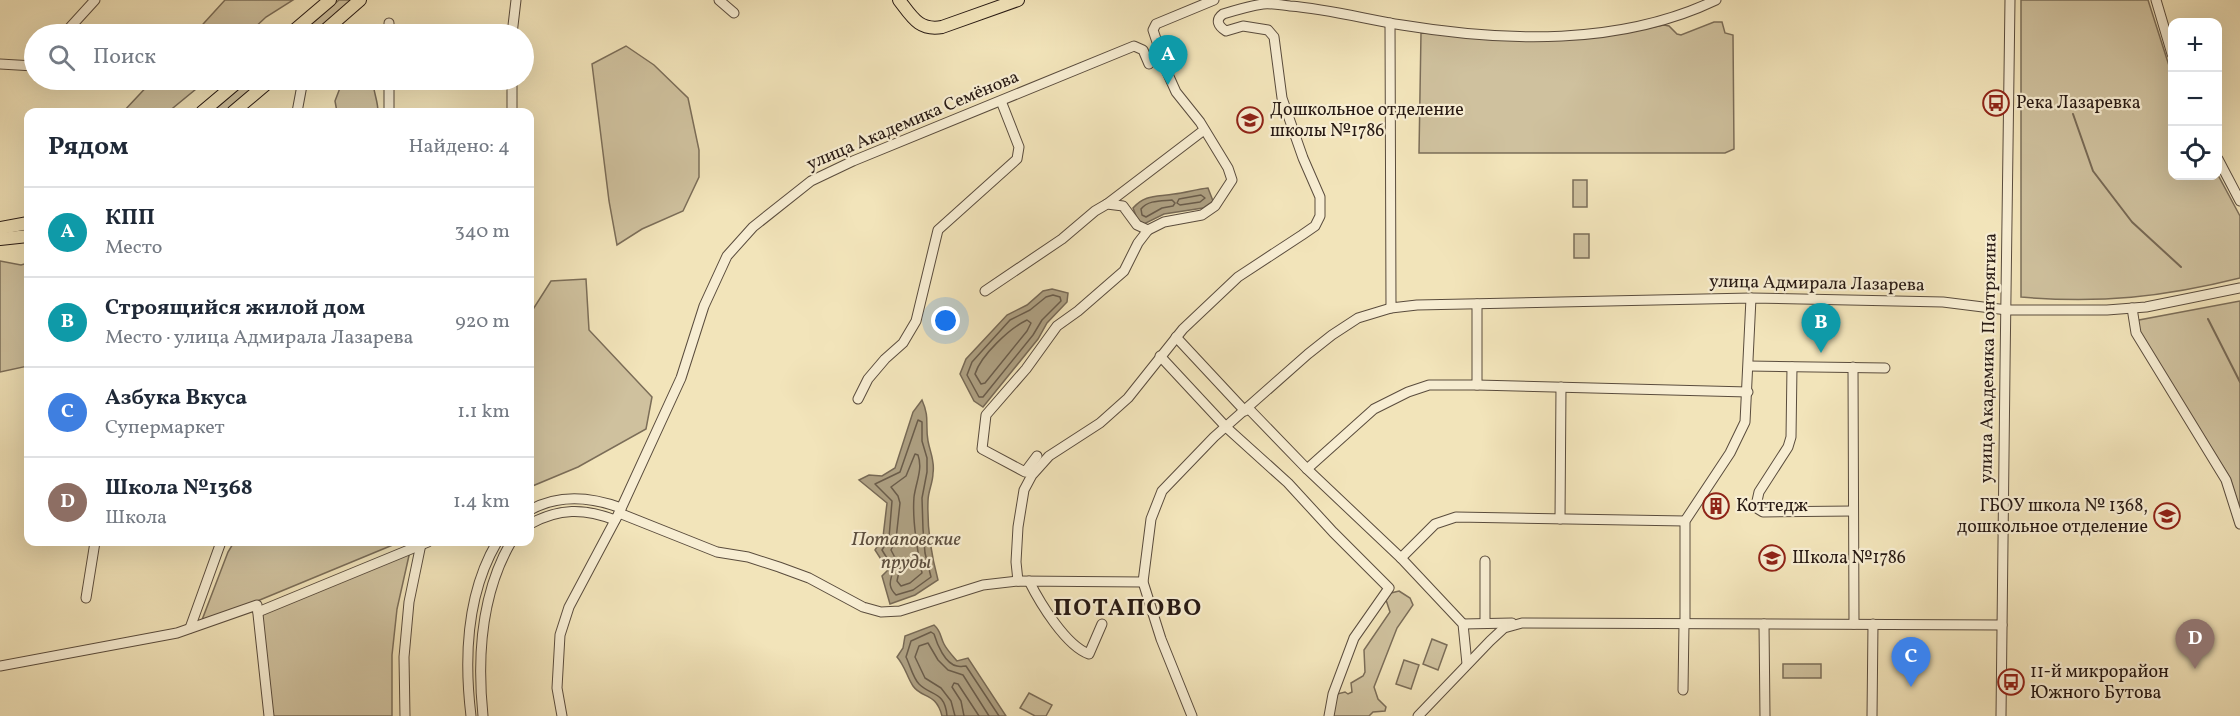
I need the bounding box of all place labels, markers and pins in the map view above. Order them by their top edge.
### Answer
pin: A [1148,36,1188,85]
bus stop icon: Река Лазаревка [1981,88,2011,118]
place label: Река Лазаревка [2016,91,2141,116]
place label: Дошкольное отделение школы №1786 [1270,98,1464,144]
school or university icon: Дошкольное отделение школы №1786 [1235,105,1265,135]
pin: B [1802,304,1840,353]
building icon: Коттедж [1701,491,1731,521]
place label: Коттедж [1736,494,1808,519]
place label: ГБОУ школа № 1368, дошкольное отделение [1957,494,2148,540]
school or university icon: ГБОУ школа № 1368, дошкольное отделение [2152,501,2182,531]
school or university icon: Школа №1786 [1757,543,1787,573]
place label: Школа №1786 [1792,546,1906,571]
pin: D [2176,620,2214,669]
pin: C [1892,638,1930,687]
place label: 11-й микрорайон Южного Бутова [2030,660,2169,706]
bus stop icon: 11-й микрорайон Южного Бутова [1996,667,2026,697]

